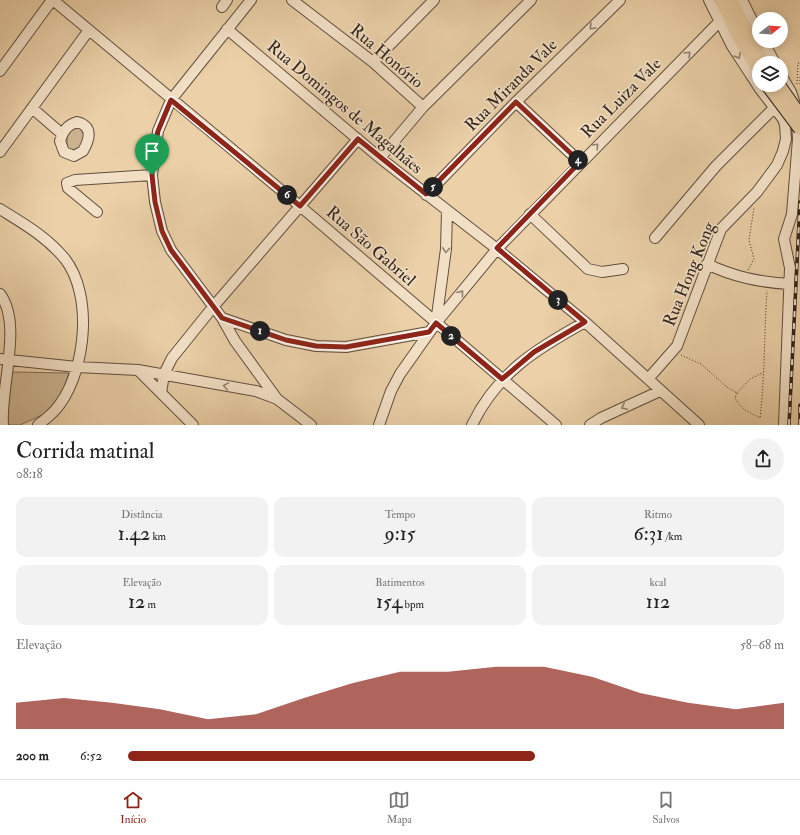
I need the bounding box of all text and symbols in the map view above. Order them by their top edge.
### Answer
north arrow [752,12,788,48]
map controls [752,12,788,92]
street label: Rua Honório [346,19,428,93]
one-way arrow [589,22,597,30]
street label: Rua Miranda Vale [460,34,562,136]
street label: Rua Domingos de Magalhães [263,36,427,178]
one-way arrow [683,51,691,59]
one-way arrow [733,52,741,59]
street label: Rua Luiza Vale [577,54,665,142]
button: layers [752,56,788,92]
pin [135,134,169,175]
icon: arrive [141,140,163,162]
one-way arrow [591,143,599,151]
pin: 4 [568,150,588,170]
text: 4 [575,153,581,166]
pin: 5 [423,177,443,197]
text: 5 [431,180,435,193]
pin: 6 [277,185,297,205]
text: 6 [284,188,290,201]
street label: Rua São Gabriel [322,202,420,291]
street label: Rua Hong Kong [658,218,720,329]
one-way arrow [441,247,450,253]
one-way arrow [456,290,463,298]
pin: 3 [548,290,568,310]
text: 3 [556,293,560,306]
pin: 1 [250,321,270,341]
text: 1 [258,324,262,337]
pin: 2 [441,326,461,346]
text: 2 [448,329,454,342]
one-way arrow [223,382,229,390]
one-way arrow [621,402,628,410]
text: Corrida matinal [16,437,154,465]
button: share [742,438,784,480]
text: 08:18 [16,466,43,482]
text: Distância [121,508,163,521]
text: Tempo [385,508,415,521]
text: Ritmo [644,508,672,521]
text: 1.42 [118,521,150,546]
text: 9:15 [384,521,416,546]
text: 6:31 [634,521,663,546]
text: km [150,530,166,543]
text: /km [663,530,682,543]
text: Elevação [123,576,161,589]
text: Batimentos [375,576,425,589]
text: kcal [650,576,666,589]
text: 12 [128,589,145,614]
text: 154 [376,589,402,614]
text: 112 [646,589,670,614]
text: m [145,598,156,611]
text: bpm [402,598,424,611]
text: Elevação [16,637,62,653]
text: 58–68 m [740,637,784,653]
text: 200 m [16,748,49,764]
text: 6:52 [80,748,102,764]
tab: Início [120,789,146,826]
tab: Mapa [387,789,412,826]
tab: Salvos [653,789,680,826]

